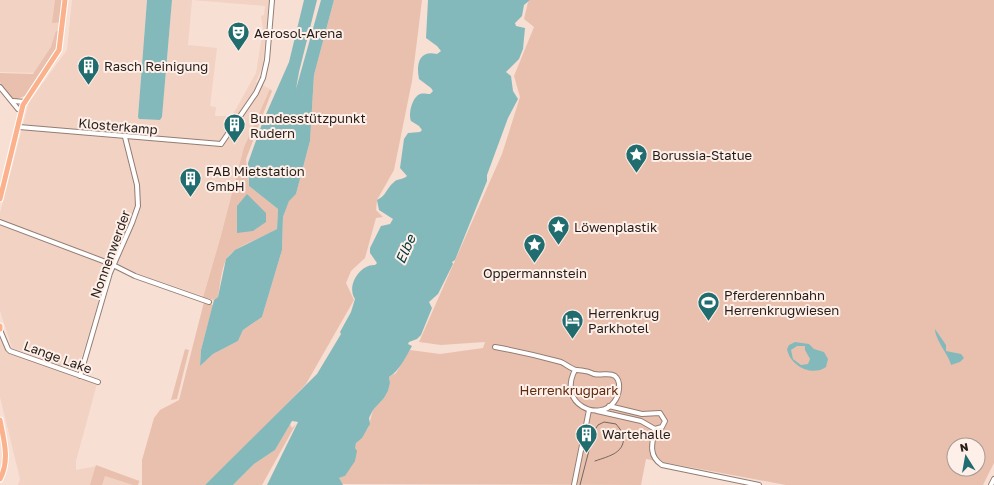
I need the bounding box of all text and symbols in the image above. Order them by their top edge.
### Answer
theatre icon: Aerosol-Arena [225,20,251,53]
place label: Aerosol-Arena [254,25,343,41]
building icon: Rasch Reinigung [75,53,101,86]
place label: Rasch Reinigung [104,58,208,74]
place label: Bundesstützpunkt Rudern [250,110,366,141]
building icon: Bundesstützpunkt Rudern [222,112,248,145]
street label: Klosterkamp [78,115,158,137]
place icon: Borussia-Statue [624,142,650,175]
place label: Borussia-Statue [652,147,752,163]
place label: FAB Mietstation GmbH [206,163,305,194]
building icon: FAB Mietstation GmbH [178,165,204,198]
street label: Nonnenwerder [87,208,133,300]
place icon: Löwenplastik [545,214,571,247]
place label: Löwenplastik [574,219,658,235]
water label: Elbe [391,231,419,266]
place icon: Oppermannstein [522,232,548,265]
place label: Oppermannstein [483,265,587,281]
place label: Pferderennbahn Herrenkrugwiesen [724,287,839,318]
sports icon: Pferderennbahn Herrenkrugwiesen [696,289,722,322]
place label: Herrenkrug Parkhotel [588,305,659,336]
hotel icon: Herrenkrug Parkhotel [560,307,586,340]
street label: Lange Lake [22,337,94,377]
park label: Herrenkrugpark [520,382,619,398]
building icon: Wartehalle [573,421,599,454]
place label: Wartehalle [602,426,670,442]
north arrow [946,437,986,477]
text: N [959,440,969,454]

